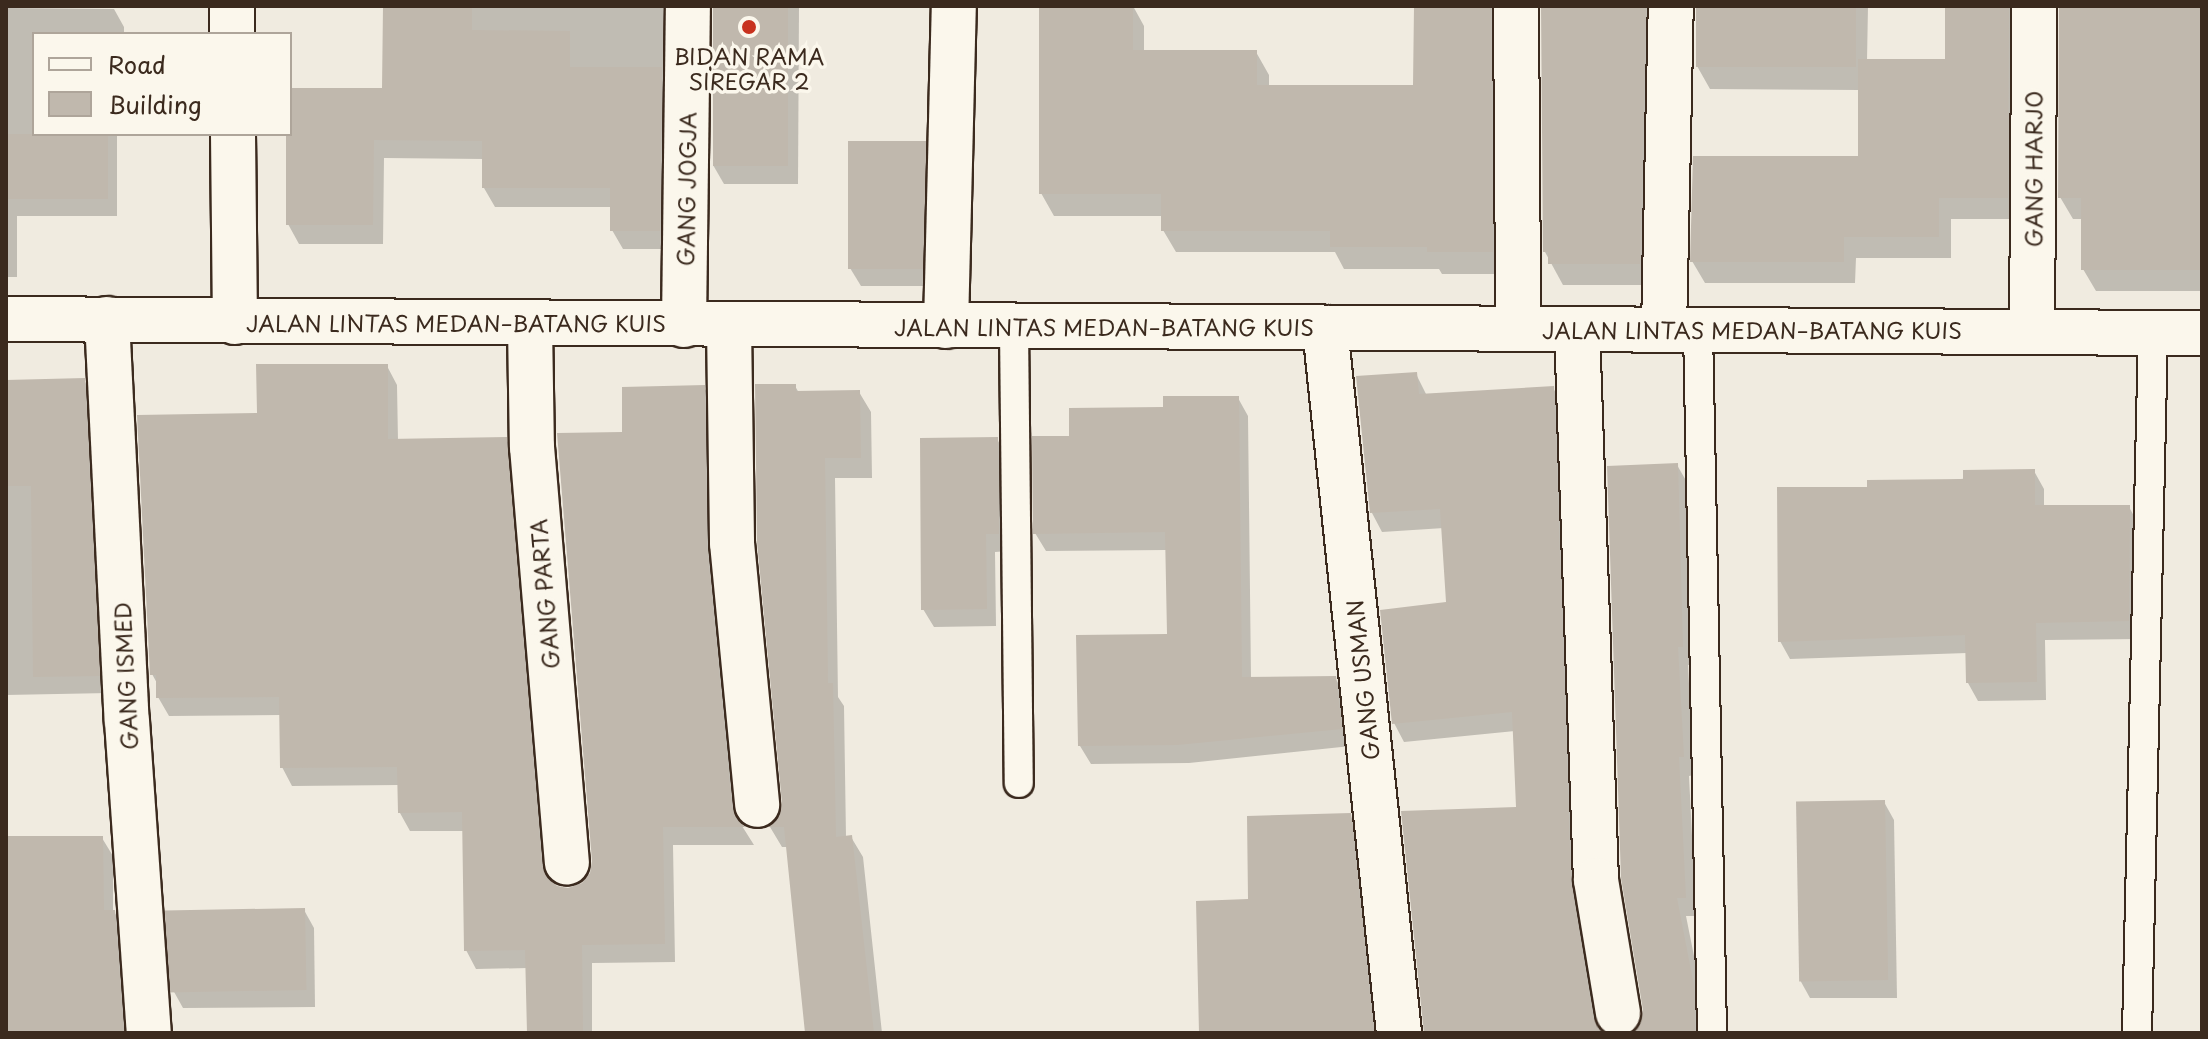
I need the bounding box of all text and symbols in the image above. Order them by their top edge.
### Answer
marker: BIDAN RAMA SIREGAR 2 [738,16,760,38]
legend [32,32,292,136]
place label: BIDAN RAMA SIREGAR 2 [675,42,823,94]
text: Road [108,46,166,82]
text: Building [108,86,202,122]
street label: GANG HARJO [2020,89,2046,249]
street label: GANG JOGJA [671,110,701,268]
street label: JALAN LINTAS MEDAN–BATANG KUIS [247,310,665,336]
street label: JALAN LINTAS MEDAN–BATANG KUIS [895,314,1313,340]
street label: JALAN LINTAS MEDAN–BATANG KUIS [1543,317,1961,343]
street label: GANG PARTA [524,517,564,671]
street label: GANG USMAN [1340,597,1384,763]
street label: GANG ISMED [108,600,142,752]

